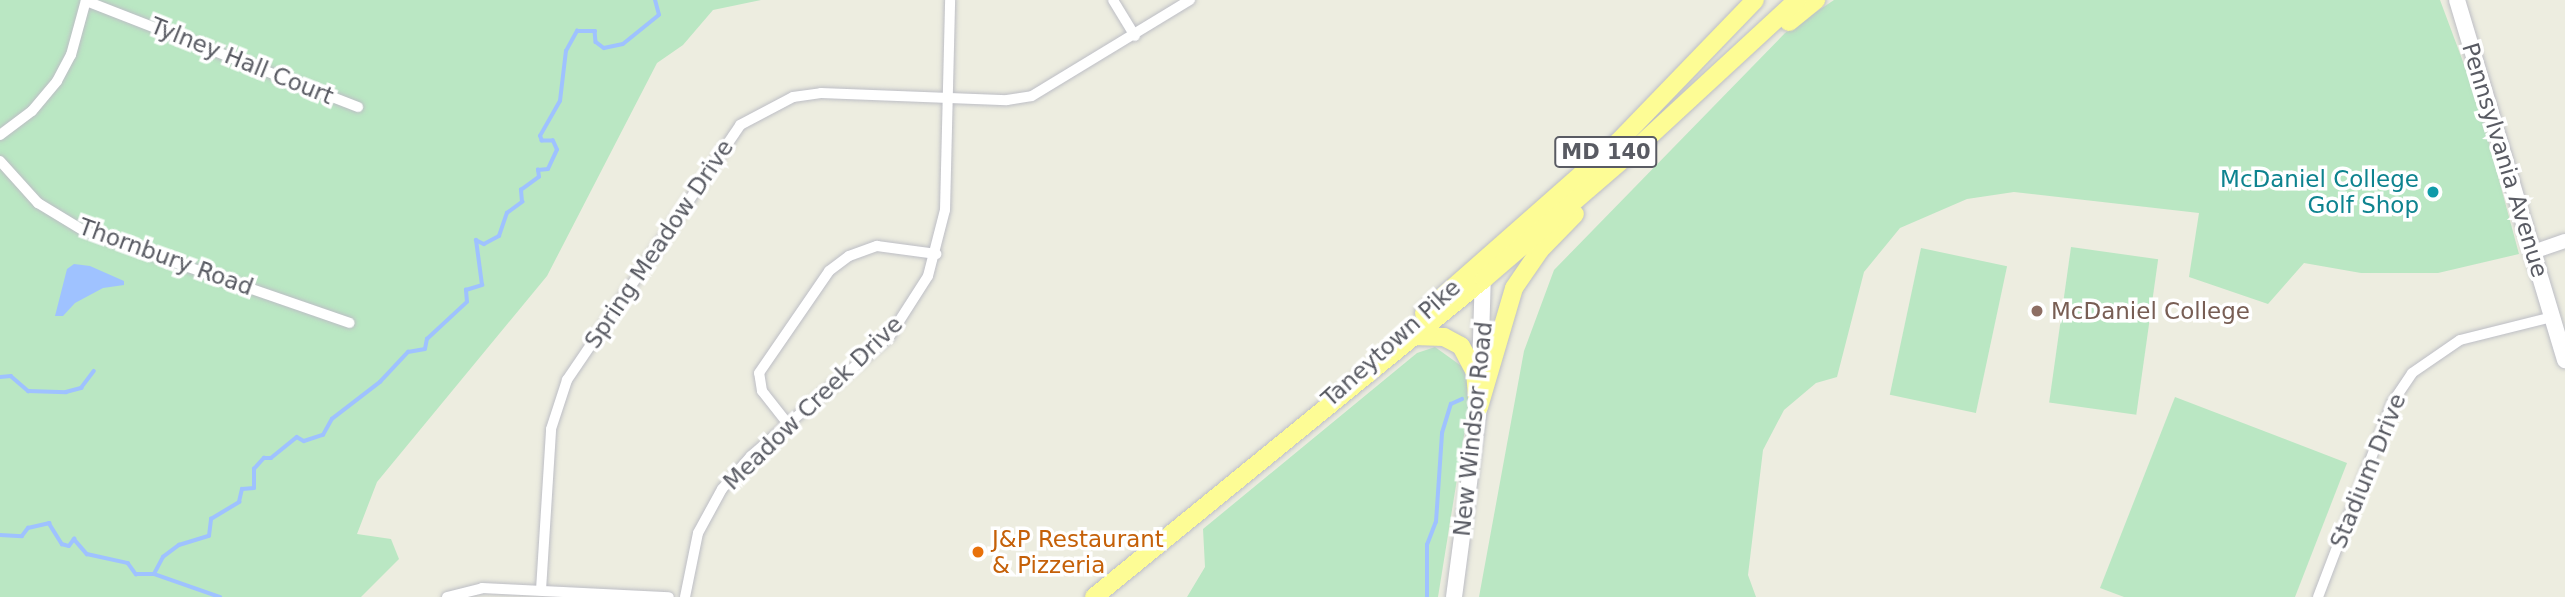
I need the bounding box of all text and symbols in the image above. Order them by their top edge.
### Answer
street label: Tylney Hall Court [147,12,337,110]
street label: Pennsylvania Avenue [2456,39,2554,281]
street label: Spring Meadow Drive [579,134,739,354]
road number: MD 140 [1554,134,1658,170]
place label: McDaniel College Golf Shop [2220,165,2419,219]
marker: McDaniel College Golf Shop [2425,184,2441,200]
street label: Thornbury Road [75,213,257,301]
street label: Taneytown Pike [1316,274,1466,412]
place label: McDaniel College [2051,297,2250,325]
marker: McDaniel College [2029,303,2045,319]
street label: Meadow Creek Drive [718,310,908,496]
street label: New Windsor Road [1448,320,1498,538]
street label: Stadium Drive [2324,390,2412,552]
place label: J&P Restaurant & Pizzeria [992,525,1164,579]
marker: J&P Restaurant & Pizzeria [970,544,986,560]

